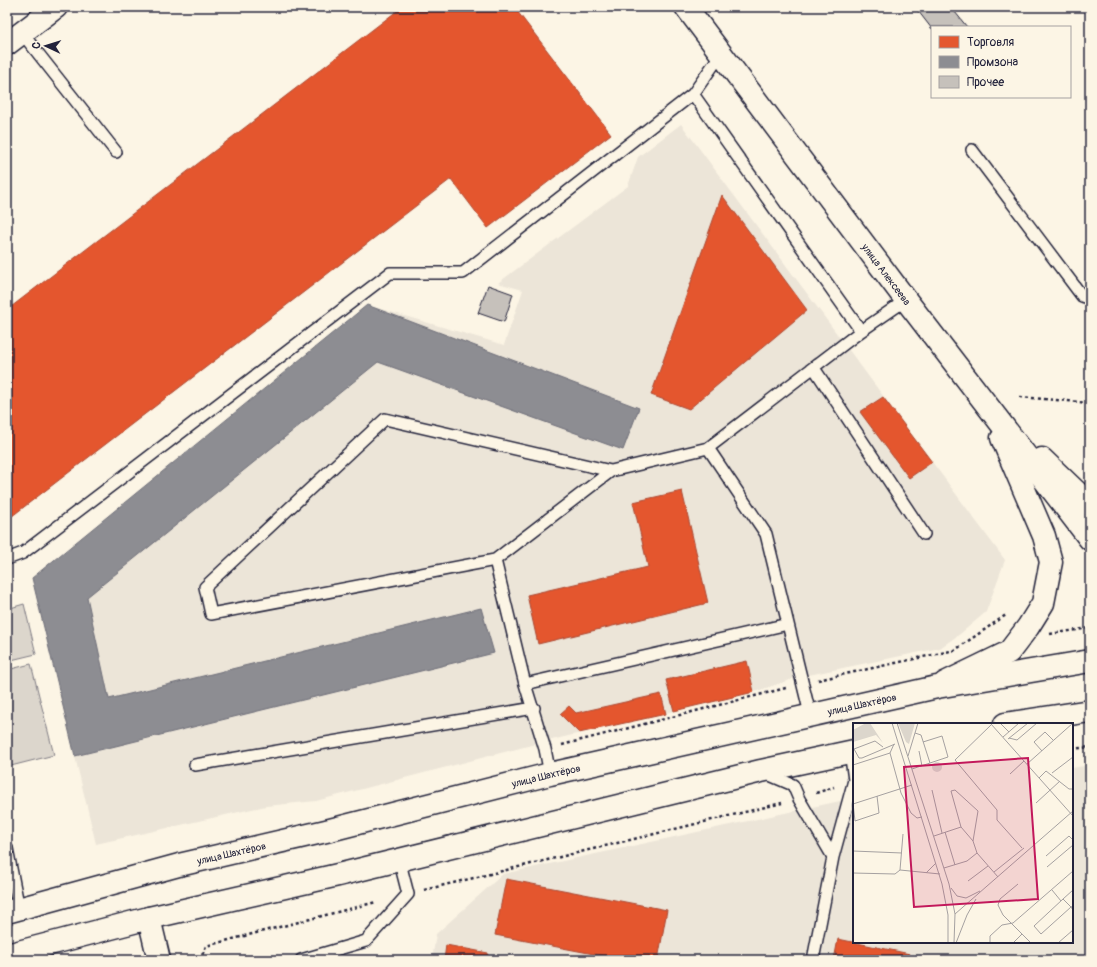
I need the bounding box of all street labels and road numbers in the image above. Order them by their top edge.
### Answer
street label: улица Алексеева [858,241,913,308]
street label: улица Шахтёров [825,691,898,719]
street label: улица Шахтёров [509,762,582,791]
street label: улица Шахтёров [195,840,267,868]

